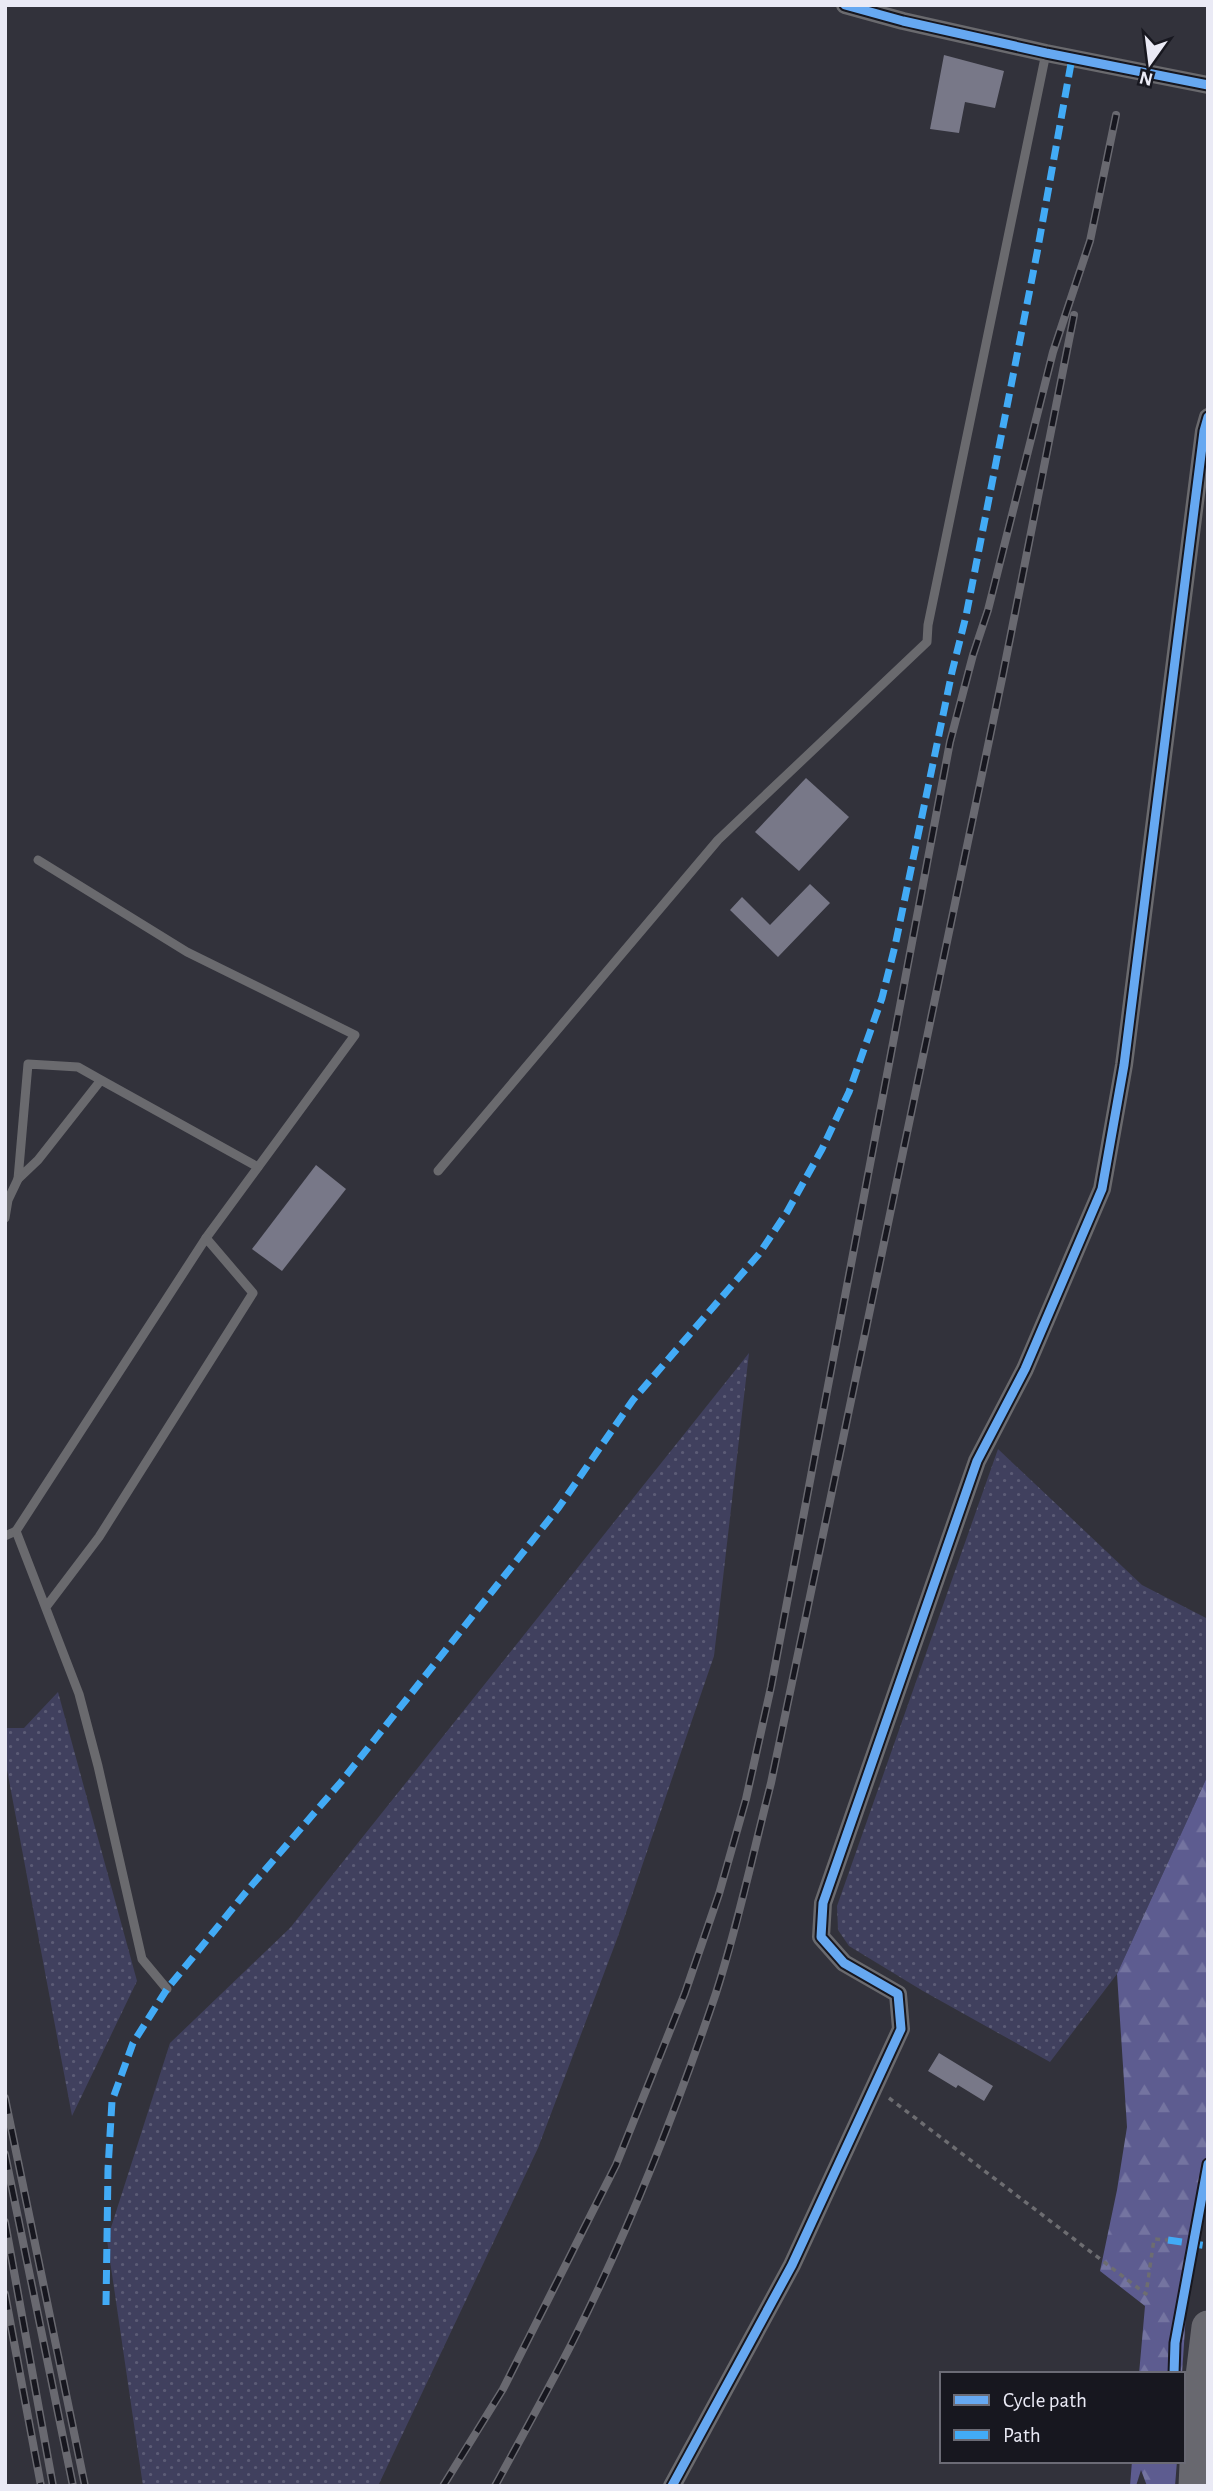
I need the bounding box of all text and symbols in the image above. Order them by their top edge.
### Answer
north arrow [1115,28,1185,98]
text: N [1138,67,1155,89]
legend [940,2372,1185,2463]
text: Cycle path [1003,2390,1087,2411]
text: Path [1003,2425,1041,2446]

